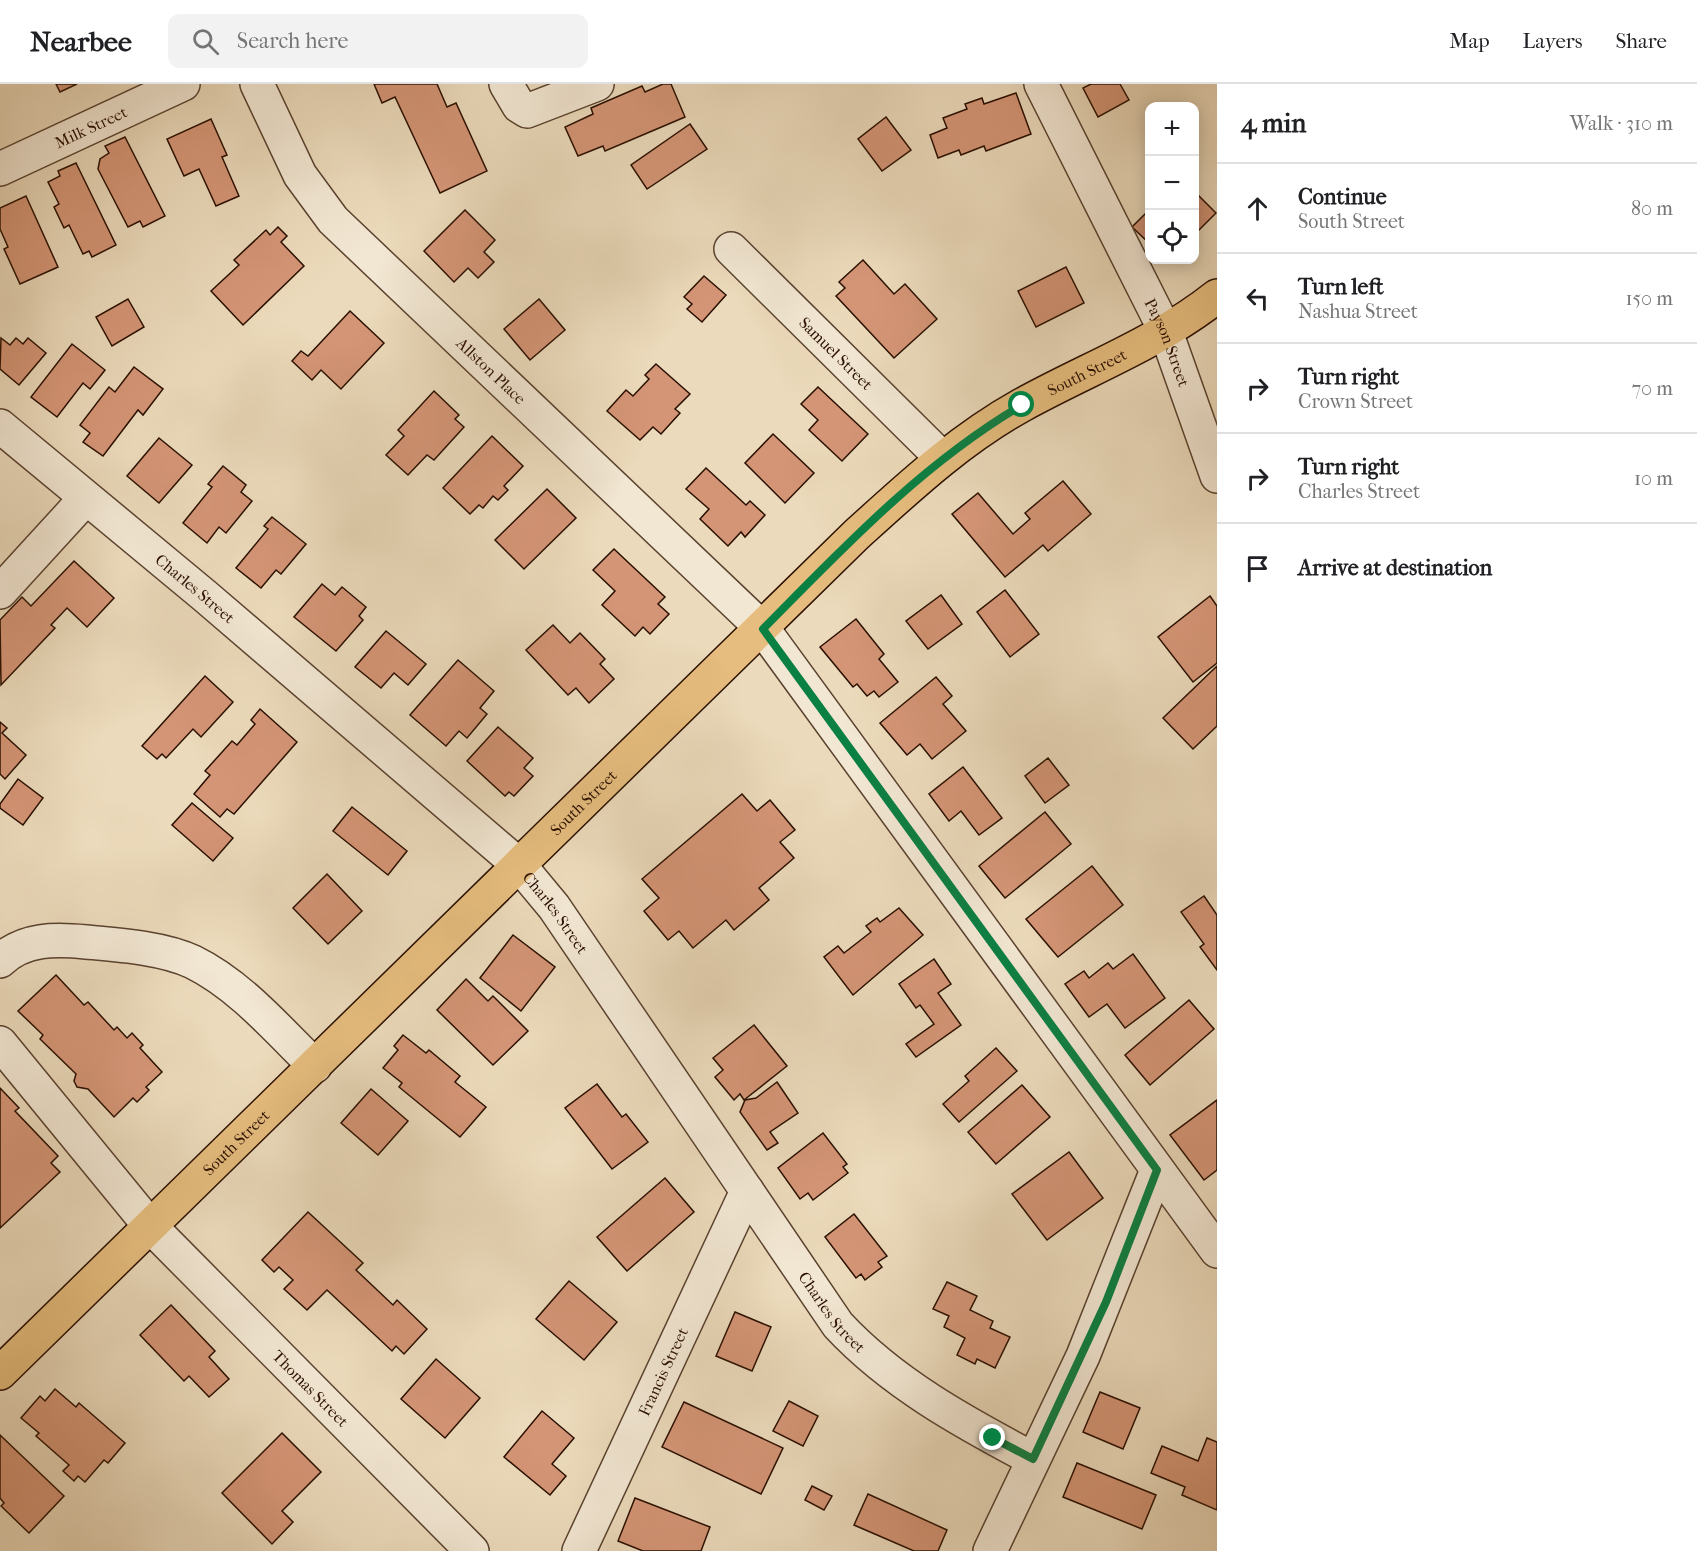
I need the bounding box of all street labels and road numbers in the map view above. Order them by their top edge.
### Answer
street label: Milk Street [51,102,130,152]
street label: Payson Street [1141,295,1194,389]
street label: Samuel Street [795,313,877,394]
street label: Allston Place [452,333,530,408]
street label: South Street [1044,344,1130,399]
street label: Charles Street [152,550,239,627]
street label: South Street [546,765,621,839]
street label: Charles Street [519,868,593,958]
street label: South Street [199,1105,273,1179]
street label: Charles Street [795,1268,870,1357]
street label: Francis Street [634,1324,692,1419]
street label: Thomas Street [269,1346,353,1431]

